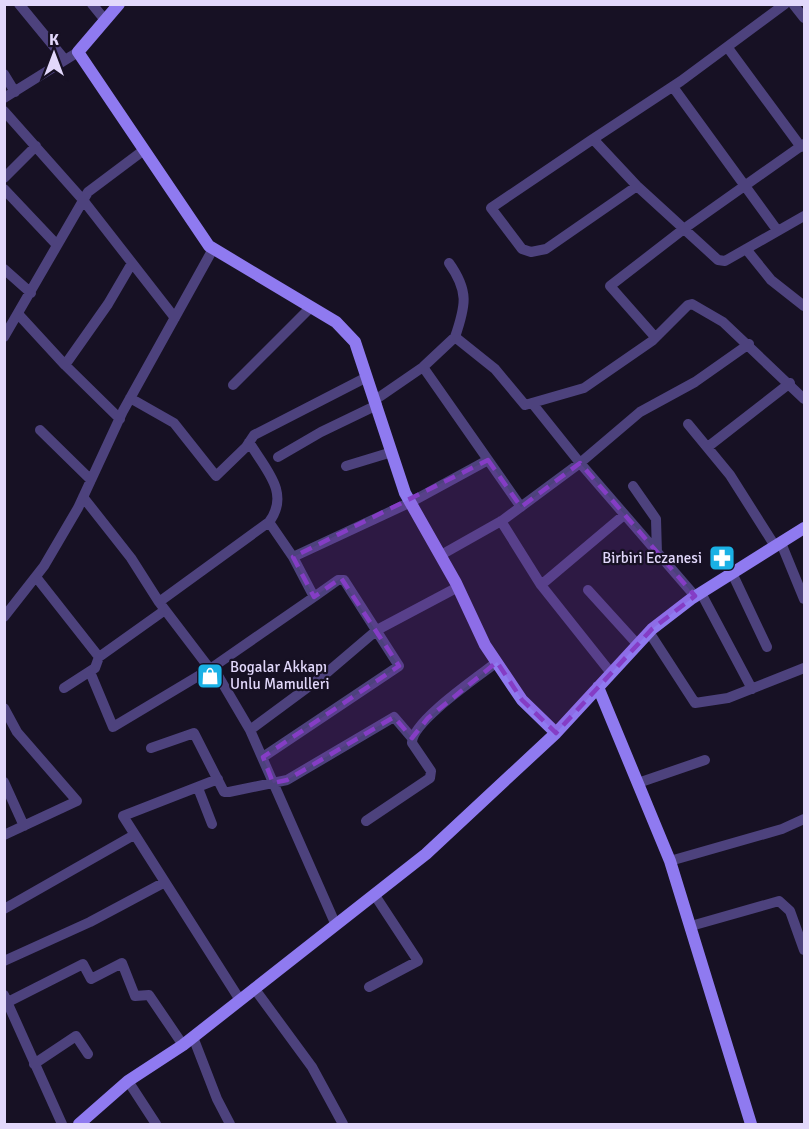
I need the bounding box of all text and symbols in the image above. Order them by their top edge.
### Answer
north arrow [24,24,84,84]
text: K [49,30,59,50]
pharmacy icon: Birbiri Eczanesi [707,543,737,573]
place label: Birbiri Eczanesi [602,549,702,567]
place label: Bogalar Akkapı Unlu Mamulleri [230,658,330,693]
shop icon: Bogalar Akkapı Unlu Mamulleri [195,661,225,691]

